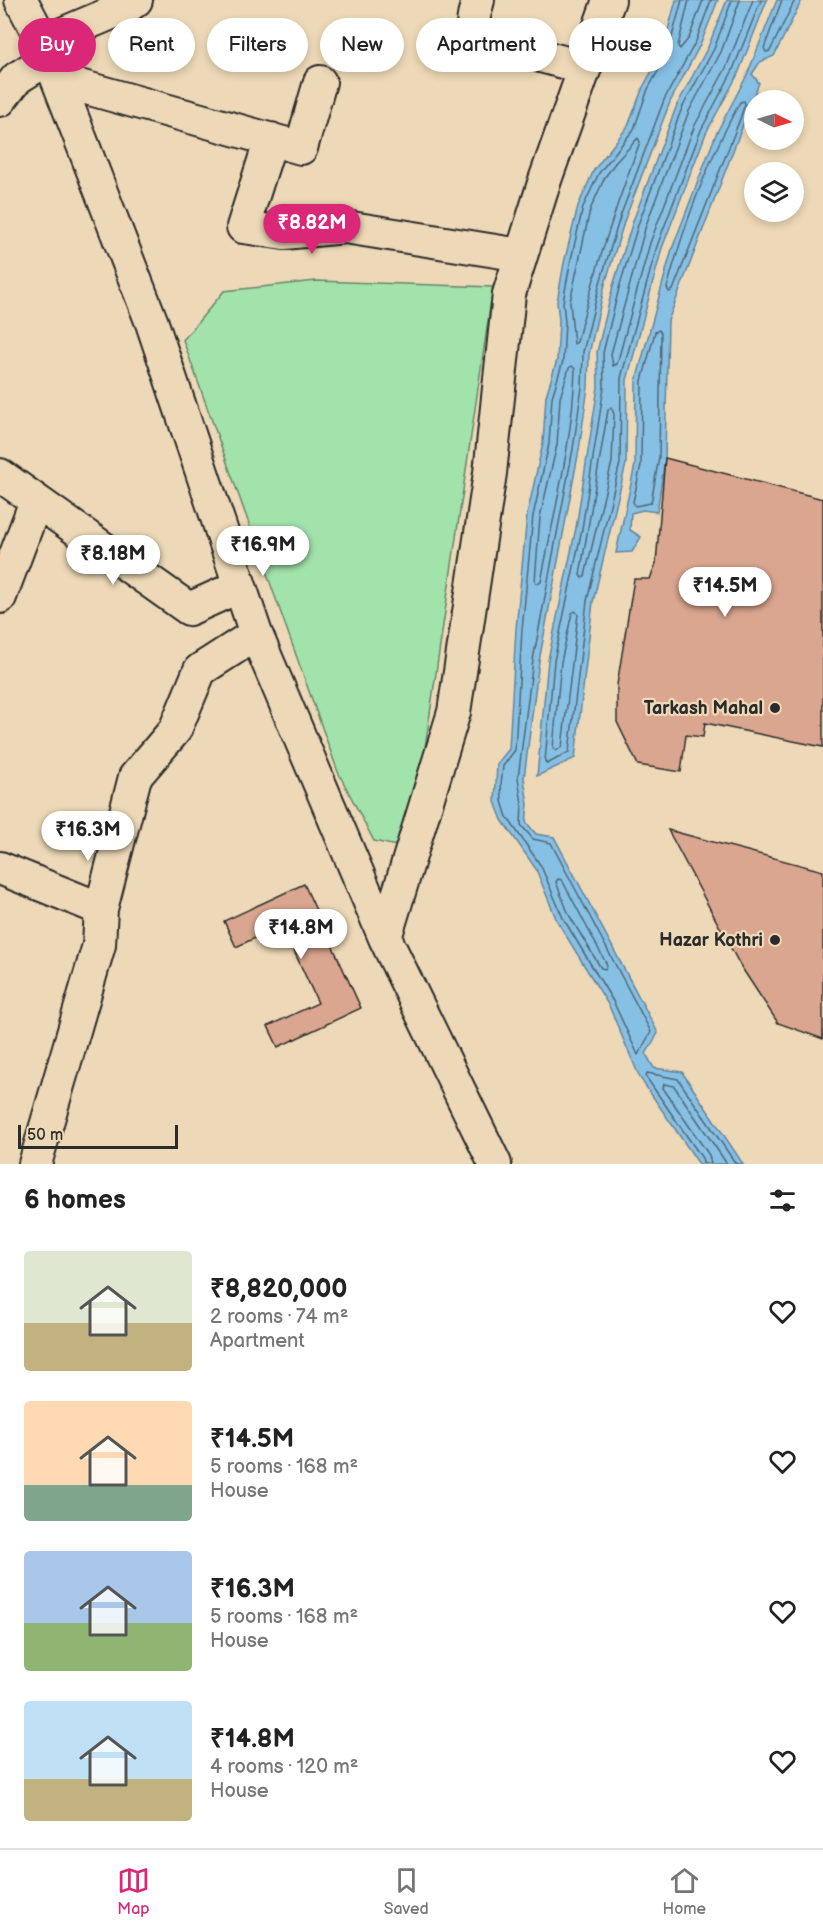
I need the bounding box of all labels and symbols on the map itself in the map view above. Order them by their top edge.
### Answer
north arrow [744,90,804,150]
pin: ₹8.82M [263,204,361,255]
pin: ₹16.9M [214,526,312,577]
pin: ₹8.18M [64,535,162,586]
pin: ₹14.5M [676,567,774,618]
place label: Tarkash Mahal [644,698,763,719]
marker: Tarkash Mahal [768,701,782,715]
pin: ₹16.3M [39,811,137,862]
pin: ₹14.8M [252,909,350,960]
place label: Hazar Kothri [659,930,763,951]
marker: Hazar Kothri [768,933,782,947]
scale bar [18,1122,178,1150]

